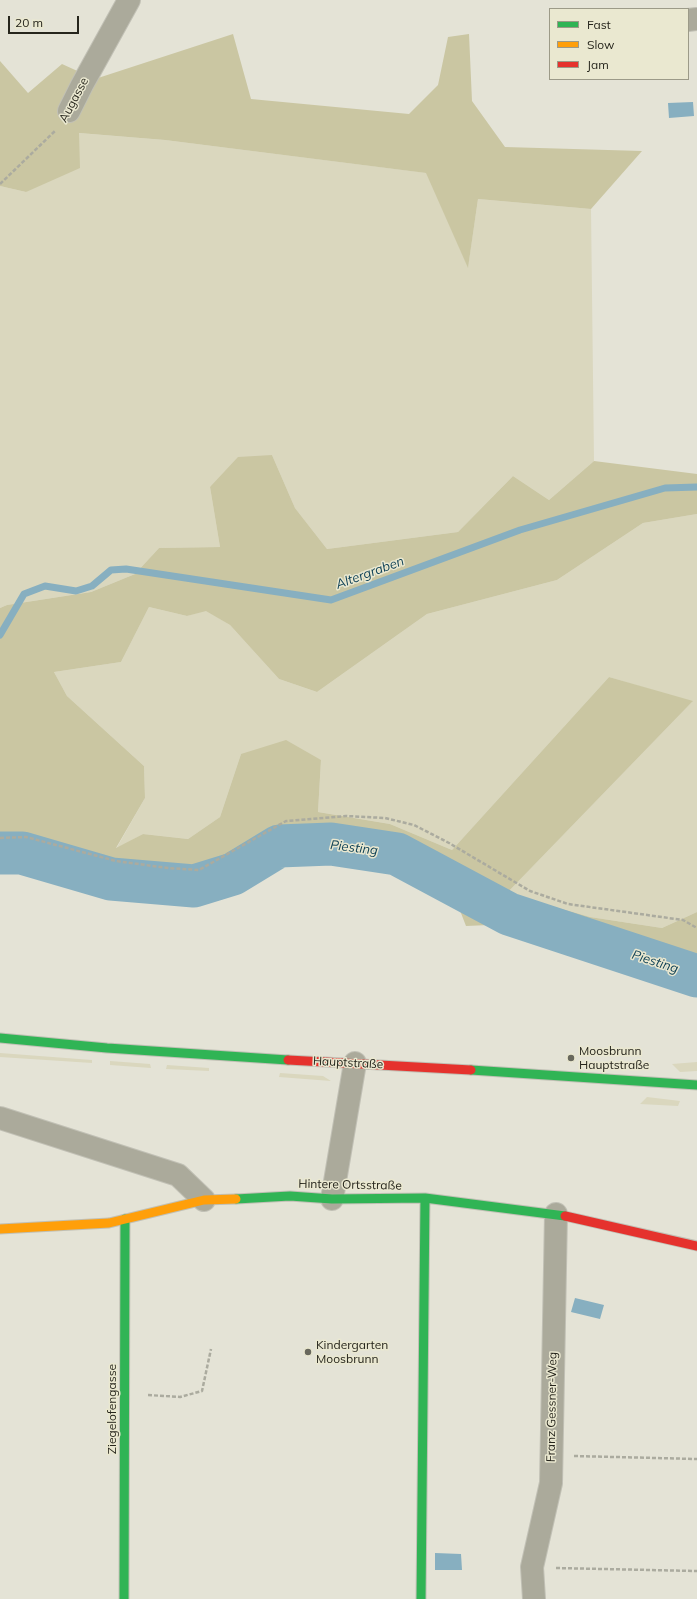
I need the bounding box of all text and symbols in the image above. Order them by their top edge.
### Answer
scale bar [10,8,81,34]
legend [549,8,689,80]
text: 20 m [15,15,43,30]
text: Fast [587,17,611,32]
text: Slow [587,37,615,52]
text: Jam [587,57,609,72]
street label: Augasse [56,75,92,125]
water label: Altergraben [334,553,406,593]
water label: Piesting [329,837,379,859]
water label: Piesting [630,947,680,977]
place label: Moosbrunn Hauptstraße [579,1044,649,1072]
marker: Moosbrunn Hauptstraße [566,1053,576,1063]
street label: Hauptstraße [312,1054,384,1072]
street label: Hintere Ortsstraße [298,1177,402,1193]
place label: Kindergarten Moosbrunn [316,1338,388,1366]
marker: Kindergarten Moosbrunn [303,1347,313,1357]
street label: Franz Gessner-Weg [544,1352,560,1462]
street label: Ziegelofengasse [105,1364,119,1454]

